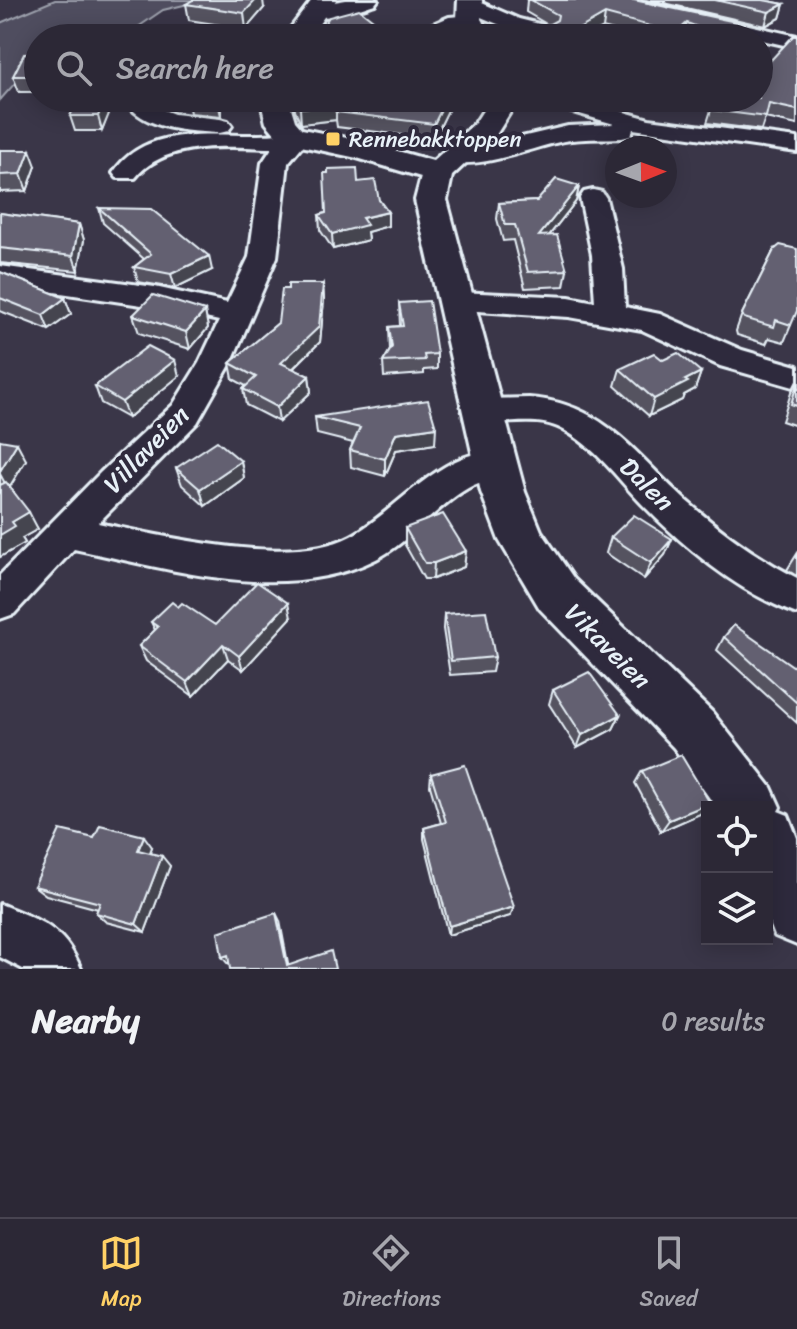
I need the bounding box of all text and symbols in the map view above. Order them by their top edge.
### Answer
search box [24,24,773,112]
text: Search here [116,41,274,95]
icon: search [52,46,96,90]
place label: Rennebakktoppen [349,120,521,159]
marker: Rennebakktoppen [324,130,342,148]
north arrow [605,136,677,208]
street label: Villaveien [91,394,201,504]
street label: Dalen [608,445,686,523]
street label: Vikaveien [553,591,663,701]
map controls [701,801,773,945]
button: locate [701,801,773,873]
button: layers [701,873,773,945]
text: Nearby [32,991,140,1051]
text: 0 results [661,998,765,1044]
tab: Map [99,1231,143,1318]
tab: Directions [342,1231,441,1318]
tab: Saved [640,1231,698,1318]

